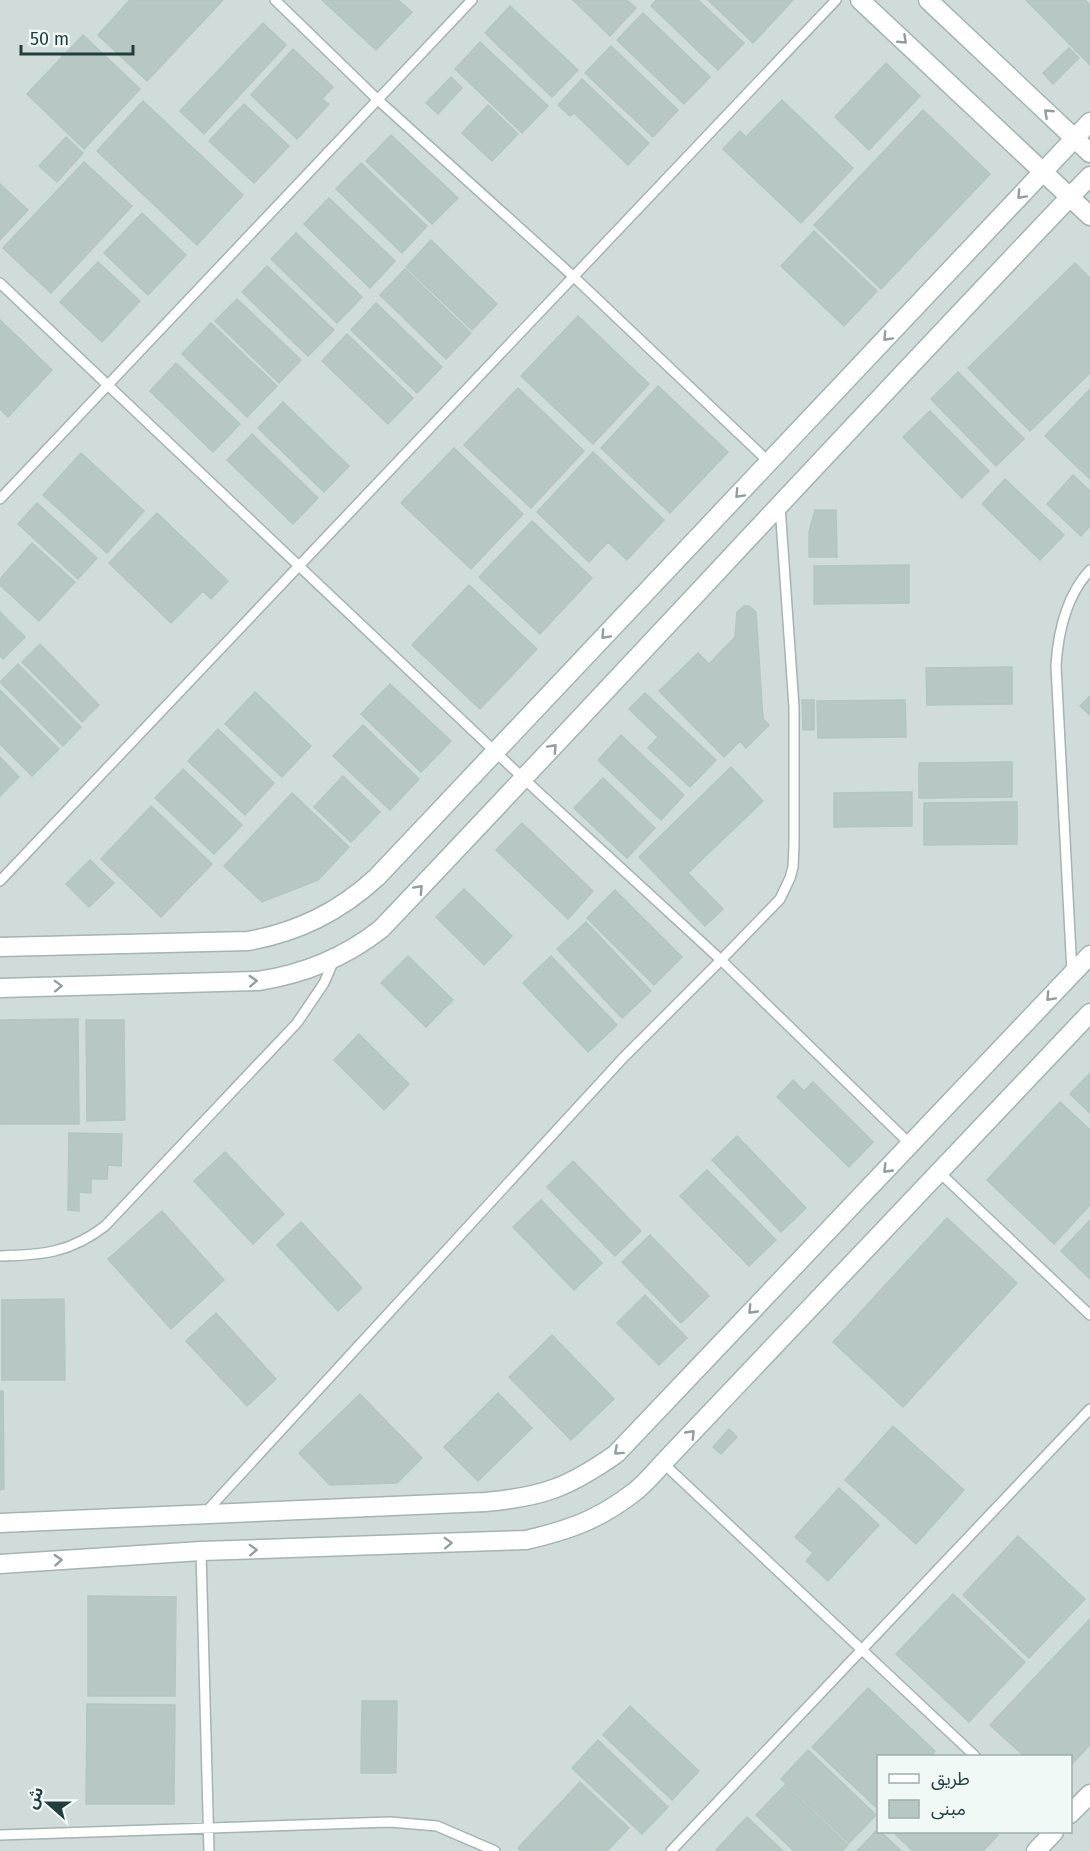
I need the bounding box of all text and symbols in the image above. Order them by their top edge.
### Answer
scale bar [21,18,134,56]
text: 50 m [30,28,69,50]
one-way arrow [896,33,906,44]
one-way arrow [1044,109,1054,120]
one-way arrow [1017,188,1028,198]
one-way arrow [883,330,894,340]
one-way arrow [735,487,746,497]
one-way arrow [601,629,612,639]
one-way arrow [546,744,557,754]
one-way arrow [412,886,423,896]
one-way arrow [249,974,258,987]
one-way arrow [54,980,63,993]
one-way arrow [1046,990,1057,1001]
one-way arrow [883,1162,894,1173]
one-way arrow [749,1303,760,1314]
one-way arrow [683,1430,694,1441]
one-way arrow [614,1444,624,1455]
one-way arrow [443,1537,452,1550]
one-way arrow [249,1543,258,1556]
one-way arrow [54,1554,63,1567]
legend [877,1755,1072,1833]
text: طريق [931,1768,970,1790]
north arrow [18,1773,78,1833]
text: ش [22,1784,47,1811]
text: مبنى [931,1798,966,1820]

